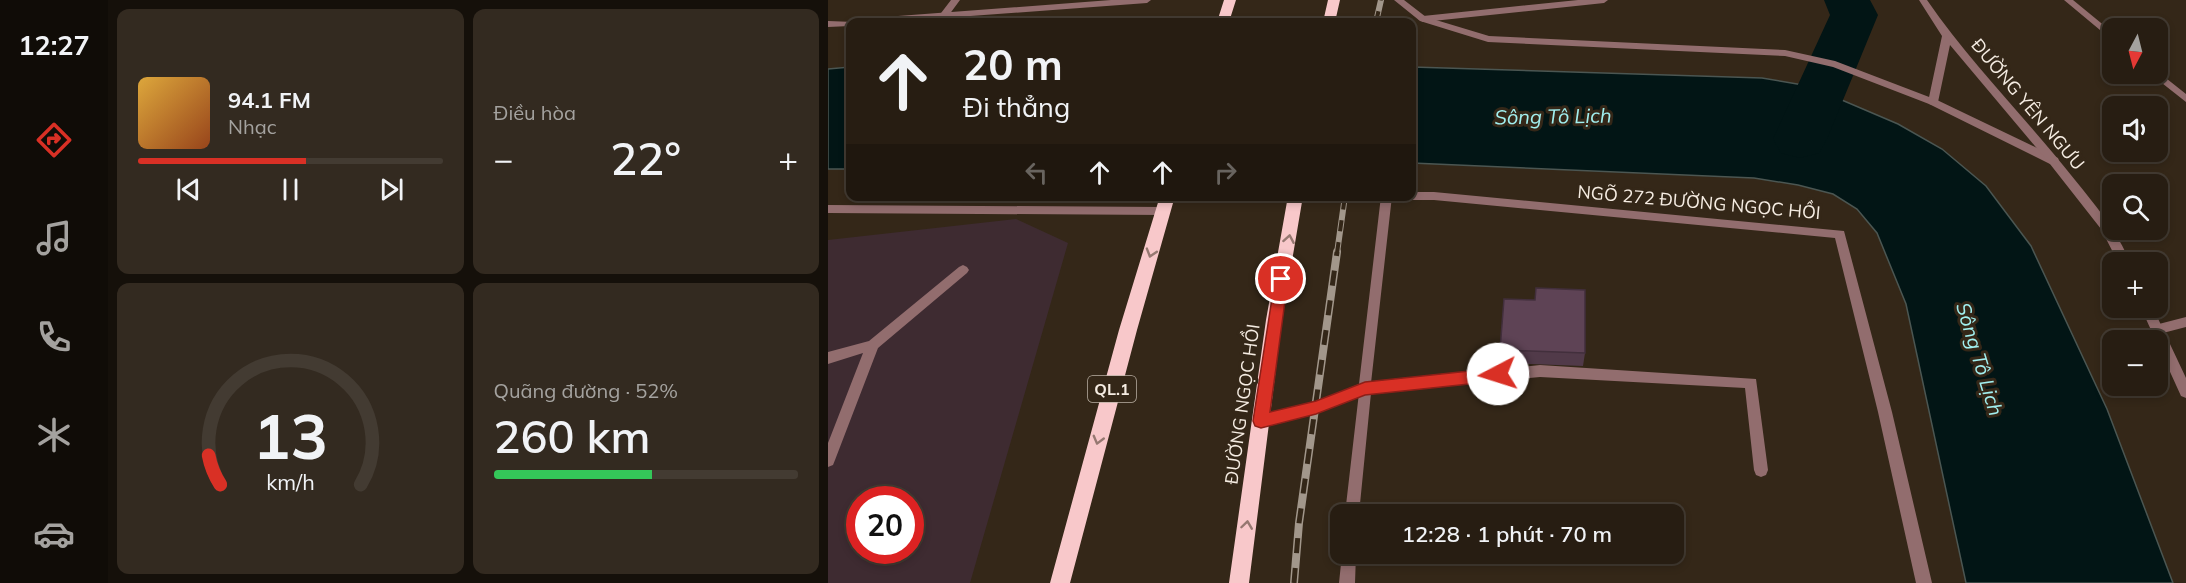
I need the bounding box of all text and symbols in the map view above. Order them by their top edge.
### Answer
north arrow [2102,18,2168,84]
map controls [2102,18,2168,396]
text: 12:27 [18,28,90,62]
street label: ĐƯỜNG YÊN NGƯU [1966,34,2090,174]
text: 20 m [963,38,1063,91]
icon: ahead [864,42,942,120]
text: 94.1 FM [228,86,311,114]
text: Đi thẳng [963,90,1070,124]
button: sound [2102,96,2168,162]
text: Điều hòa [494,100,576,125]
water label: Sông Tô Lịch [1494,102,1612,130]
text: Nhạc [228,114,277,139]
icon: directions [33,119,75,161]
text: 22° [610,130,681,186]
text: − [494,138,513,179]
text: + [778,138,798,179]
icon: left [1020,156,1053,189]
icon: ahead [1083,156,1116,189]
icon: ahead [1146,156,1179,189]
icon: right [1209,156,1242,189]
icon: previous [172,173,205,206]
icon: pause [274,173,307,206]
icon: next [375,173,408,206]
button: search [2102,174,2168,240]
street label: NGÕ 272 ĐƯỜNG NGỌC HỒI [1576,180,1822,224]
icon: music [33,217,75,259]
one-way arrow [1282,234,1295,244]
one-way arrow [1146,247,1158,257]
button: + [2102,252,2168,318]
pin [1255,253,1306,304]
icon: arrive [1264,262,1297,295]
water label: Sông Tô Lịch [1951,299,2009,419]
icon: phone [33,316,75,358]
street label: ĐƯỜNG NGỌC HỒI [1219,322,1265,486]
button: − [2102,330,2168,396]
position arrow [1466,342,1530,406]
road number: QL.1 [1088,376,1136,402]
text: Quãng đường · 52% [494,378,678,403]
text: 13 [253,396,328,475]
text: 260 km [494,408,650,464]
icon: climate [33,414,75,456]
one-way arrow [1093,434,1105,445]
text: km/h [266,469,314,496]
speed limit sign: 20 [846,486,924,564]
icon: car [33,513,75,555]
one-way arrow [1240,520,1253,530]
text: 12:28 · 1 phút · 70 m [1402,520,1612,548]

